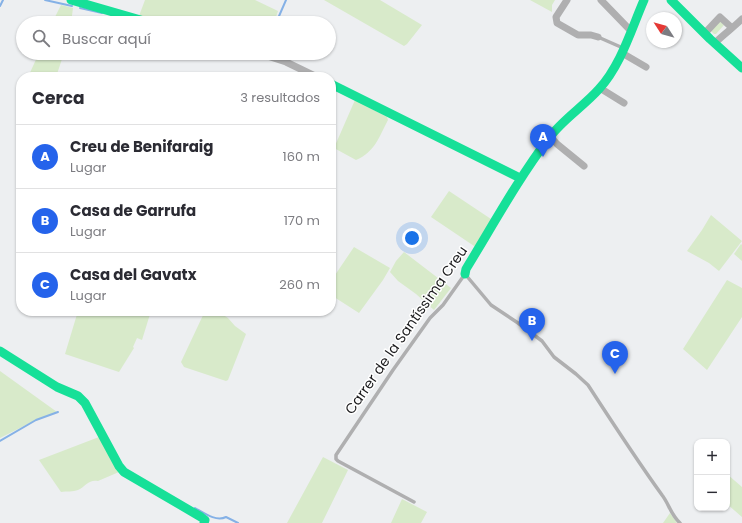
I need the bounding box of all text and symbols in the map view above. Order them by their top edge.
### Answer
north arrow [646,12,682,48]
search box [16,16,336,60]
icon: search [30,27,52,49]
text: Buscar aquí [62,28,151,49]
text: Cerca [32,86,85,110]
text: 3 resultados [240,88,320,107]
pin: A [530,124,556,157]
text: Creu de Benifaraig [70,136,213,157]
text: A [40,147,50,166]
text: 160 m [283,147,320,166]
text: Lugar [70,158,106,177]
text: Casa de Garrufa [70,200,196,221]
text: B [41,211,49,230]
text: 170 m [284,211,320,230]
text: Lugar [70,222,106,241]
your location [402,228,422,248]
street label: Carrer de la Santíssima Creu [340,242,472,418]
text: Casa del Gavatx [70,264,196,285]
text: C [40,275,50,294]
text: 260 m [279,275,320,294]
text: Lugar [70,286,106,305]
pin: B [519,308,545,341]
pin: C [602,341,628,374]
map controls [694,439,730,511]
button: + [694,439,730,475]
button: − [694,475,730,511]

